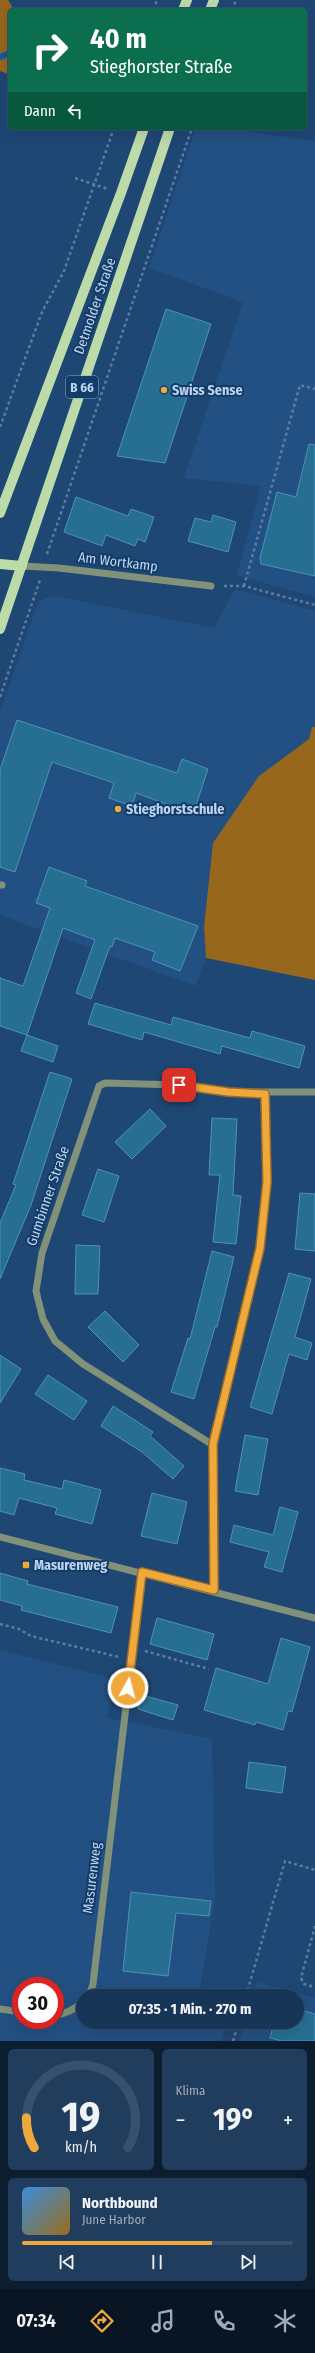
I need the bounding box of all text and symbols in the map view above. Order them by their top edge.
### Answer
text: 40 m [90,22,147,55]
icon: right [24,24,76,76]
text: Stieghorster Straße [90,56,232,78]
icon: left [64,100,86,122]
text: Dann [24,102,56,120]
street label: Detmolder Straße [70,255,120,357]
road number: B 66 [66,376,98,398]
place label: Swiss Sense [172,382,243,399]
marker: Swiss Sense [159,385,169,395]
street label: Am Wortkamp [77,549,159,575]
place label: Stieghorstschule [126,801,224,818]
marker: Stieghorstschule [113,804,123,814]
pin [162,1068,196,1102]
icon: arrive [168,1074,190,1096]
street label: Gumbinner Straße [23,1144,73,1248]
place label: Masurenweg [34,1557,107,1574]
marker: Masurenweg [21,1560,31,1570]
position arrow [107,1667,149,1709]
street label: Masurenweg [79,1841,105,1915]
speed limit sign: 30 [12,1977,64,2029]
text: 07:35 · 1 Min. · 270 m [128,2000,252,2018]
text: Klima [176,2083,205,2098]
text: 19 [61,2091,100,2141]
text: 19° [213,2102,255,2138]
text: − [176,2107,185,2134]
text: + [283,2107,293,2134]
text: km/h [65,2138,97,2155]
text: Northbound [82,2194,158,2212]
text: June Harbor [82,2212,146,2227]
icon: previous [56,2251,78,2273]
icon: pause [146,2251,168,2273]
icon: next [237,2251,259,2273]
icon: directions [88,2307,116,2335]
icon: music [149,2307,177,2335]
icon: phone [210,2307,238,2335]
icon: climate [271,2307,299,2335]
text: 07:34 [16,2310,56,2332]

